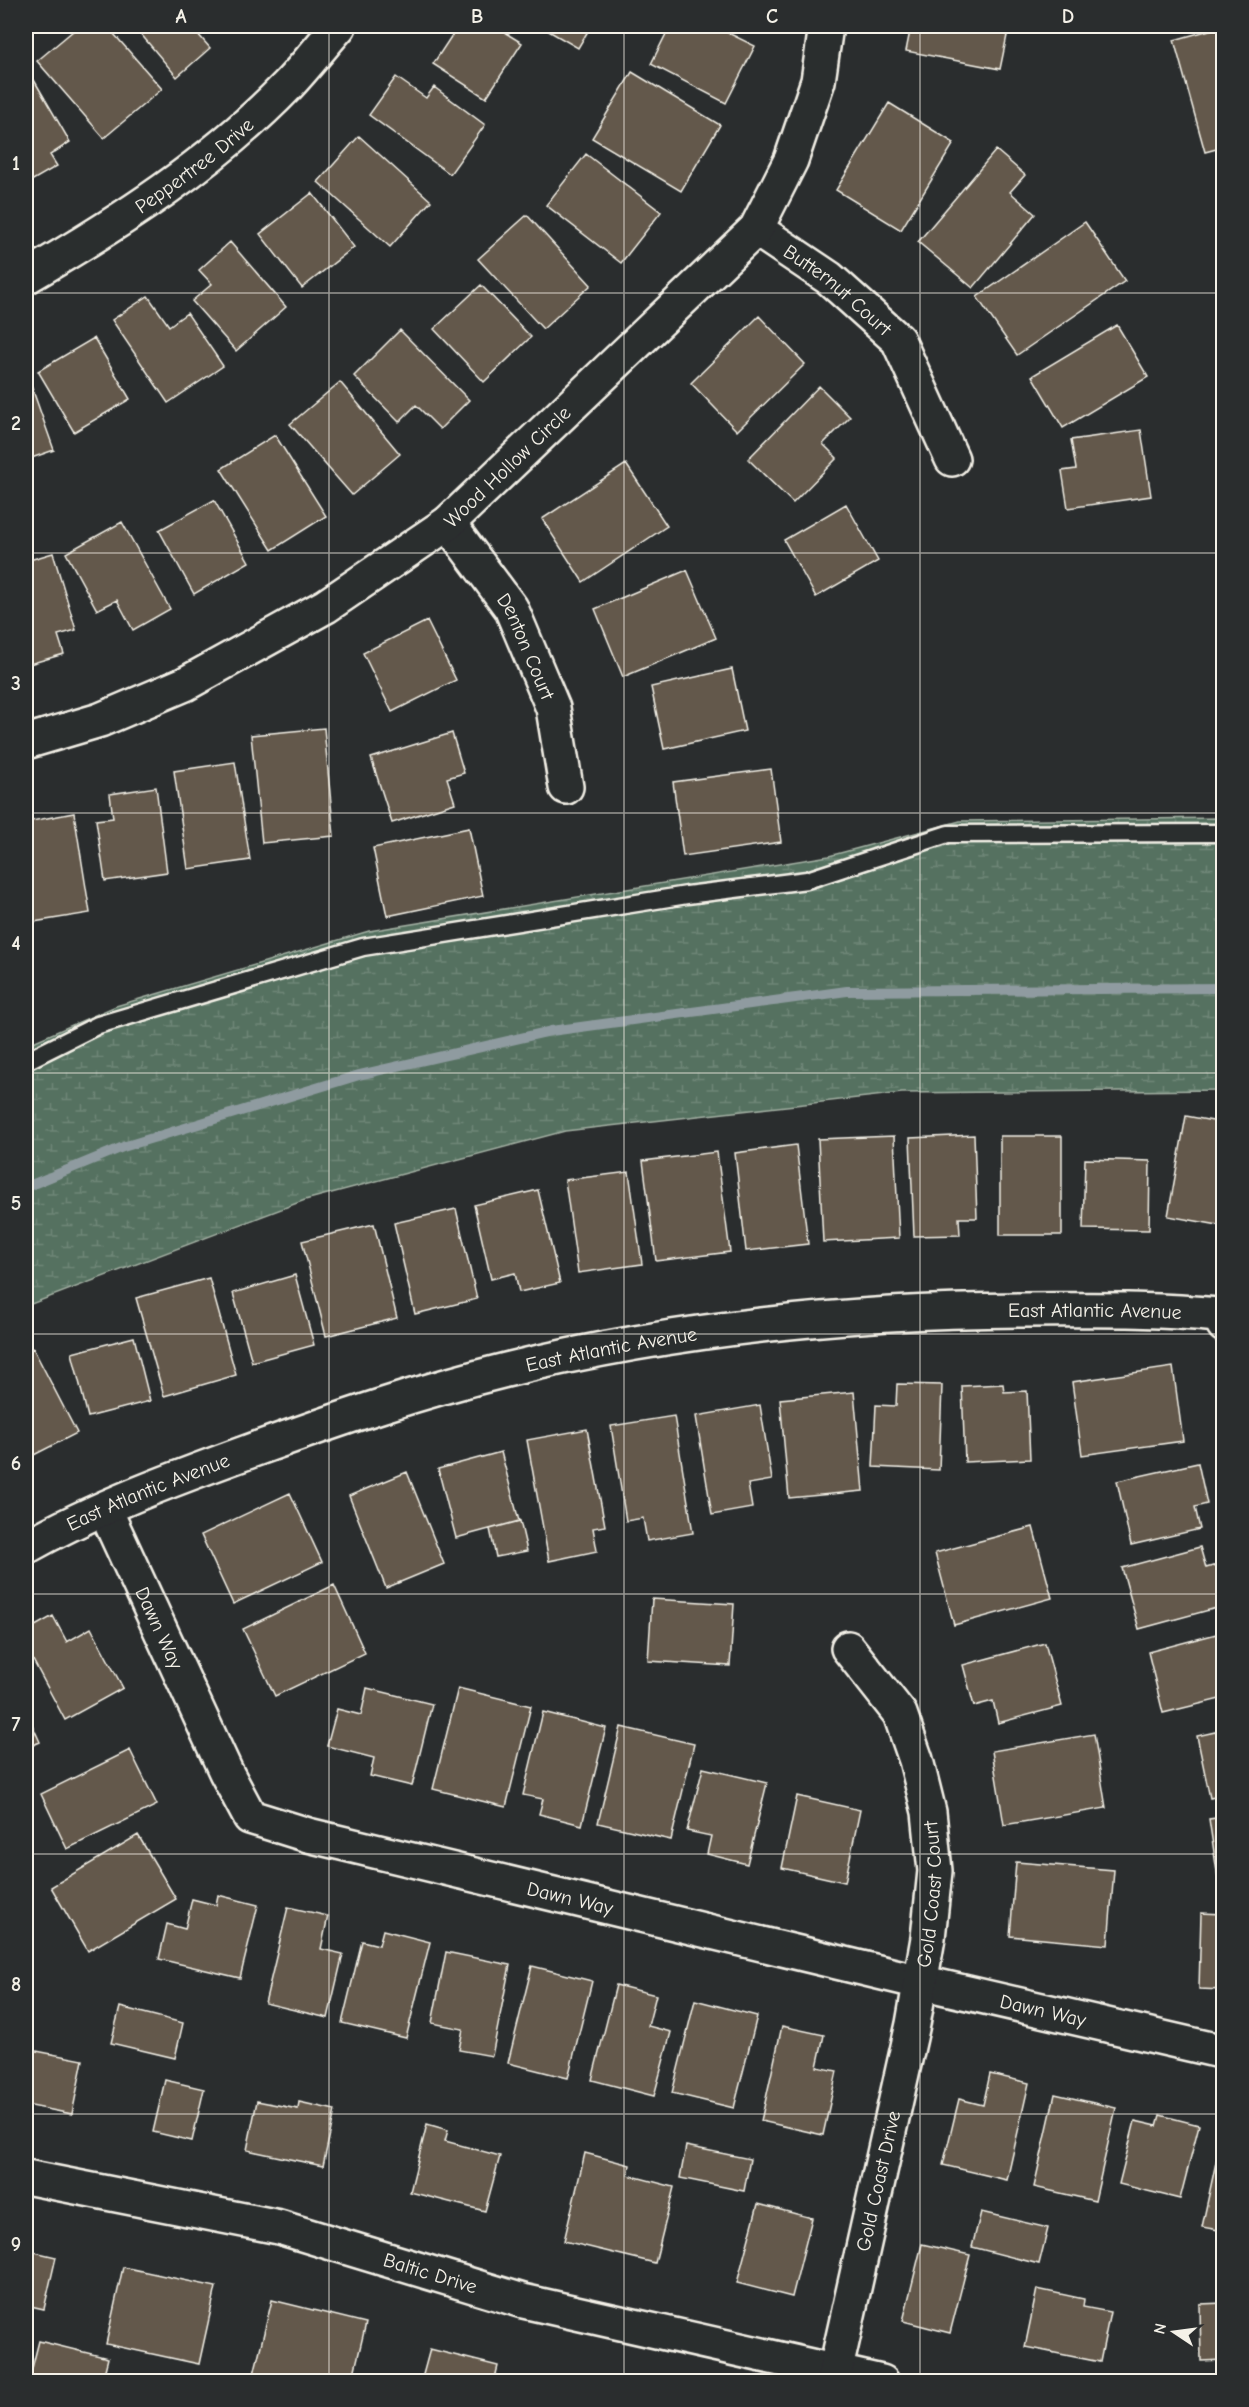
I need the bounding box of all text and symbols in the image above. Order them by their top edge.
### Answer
text: A [175,5,187,28]
text: B [471,5,483,28]
text: C [766,5,778,28]
text: D [1062,5,1074,28]
street label: Peppertree Drive [131,113,258,218]
text: 1 [12,152,20,175]
street label: Butternut Court [779,240,897,341]
street label: Wood Hollow Circle [439,401,576,533]
text: 2 [11,412,21,435]
street label: Denton Court [492,589,560,704]
text: 3 [11,672,21,695]
text: 4 [11,932,21,955]
text: 5 [11,1192,21,1215]
street label: East Atlantic Avenue [1008,1299,1182,1324]
street label: East Atlantic Avenue [523,1322,698,1377]
street label: East Atlantic Avenue [63,1449,233,1536]
text: 6 [11,1452,21,1475]
street label: Dawn Way [130,1584,188,1673]
text: 7 [12,1713,21,1736]
street label: Gold Coast Court [912,1819,947,1969]
street label: Dawn Way [525,1877,616,1920]
text: 8 [11,1973,21,1996]
street label: Dawn Way [998,1990,1088,2032]
street label: Gold Coast Drive [852,2108,905,2254]
text: 9 [11,2233,21,2256]
street label: Baltic Drive [380,2248,480,2298]
north arrow [1144,2302,1204,2362]
text: N [1150,2322,1170,2336]

